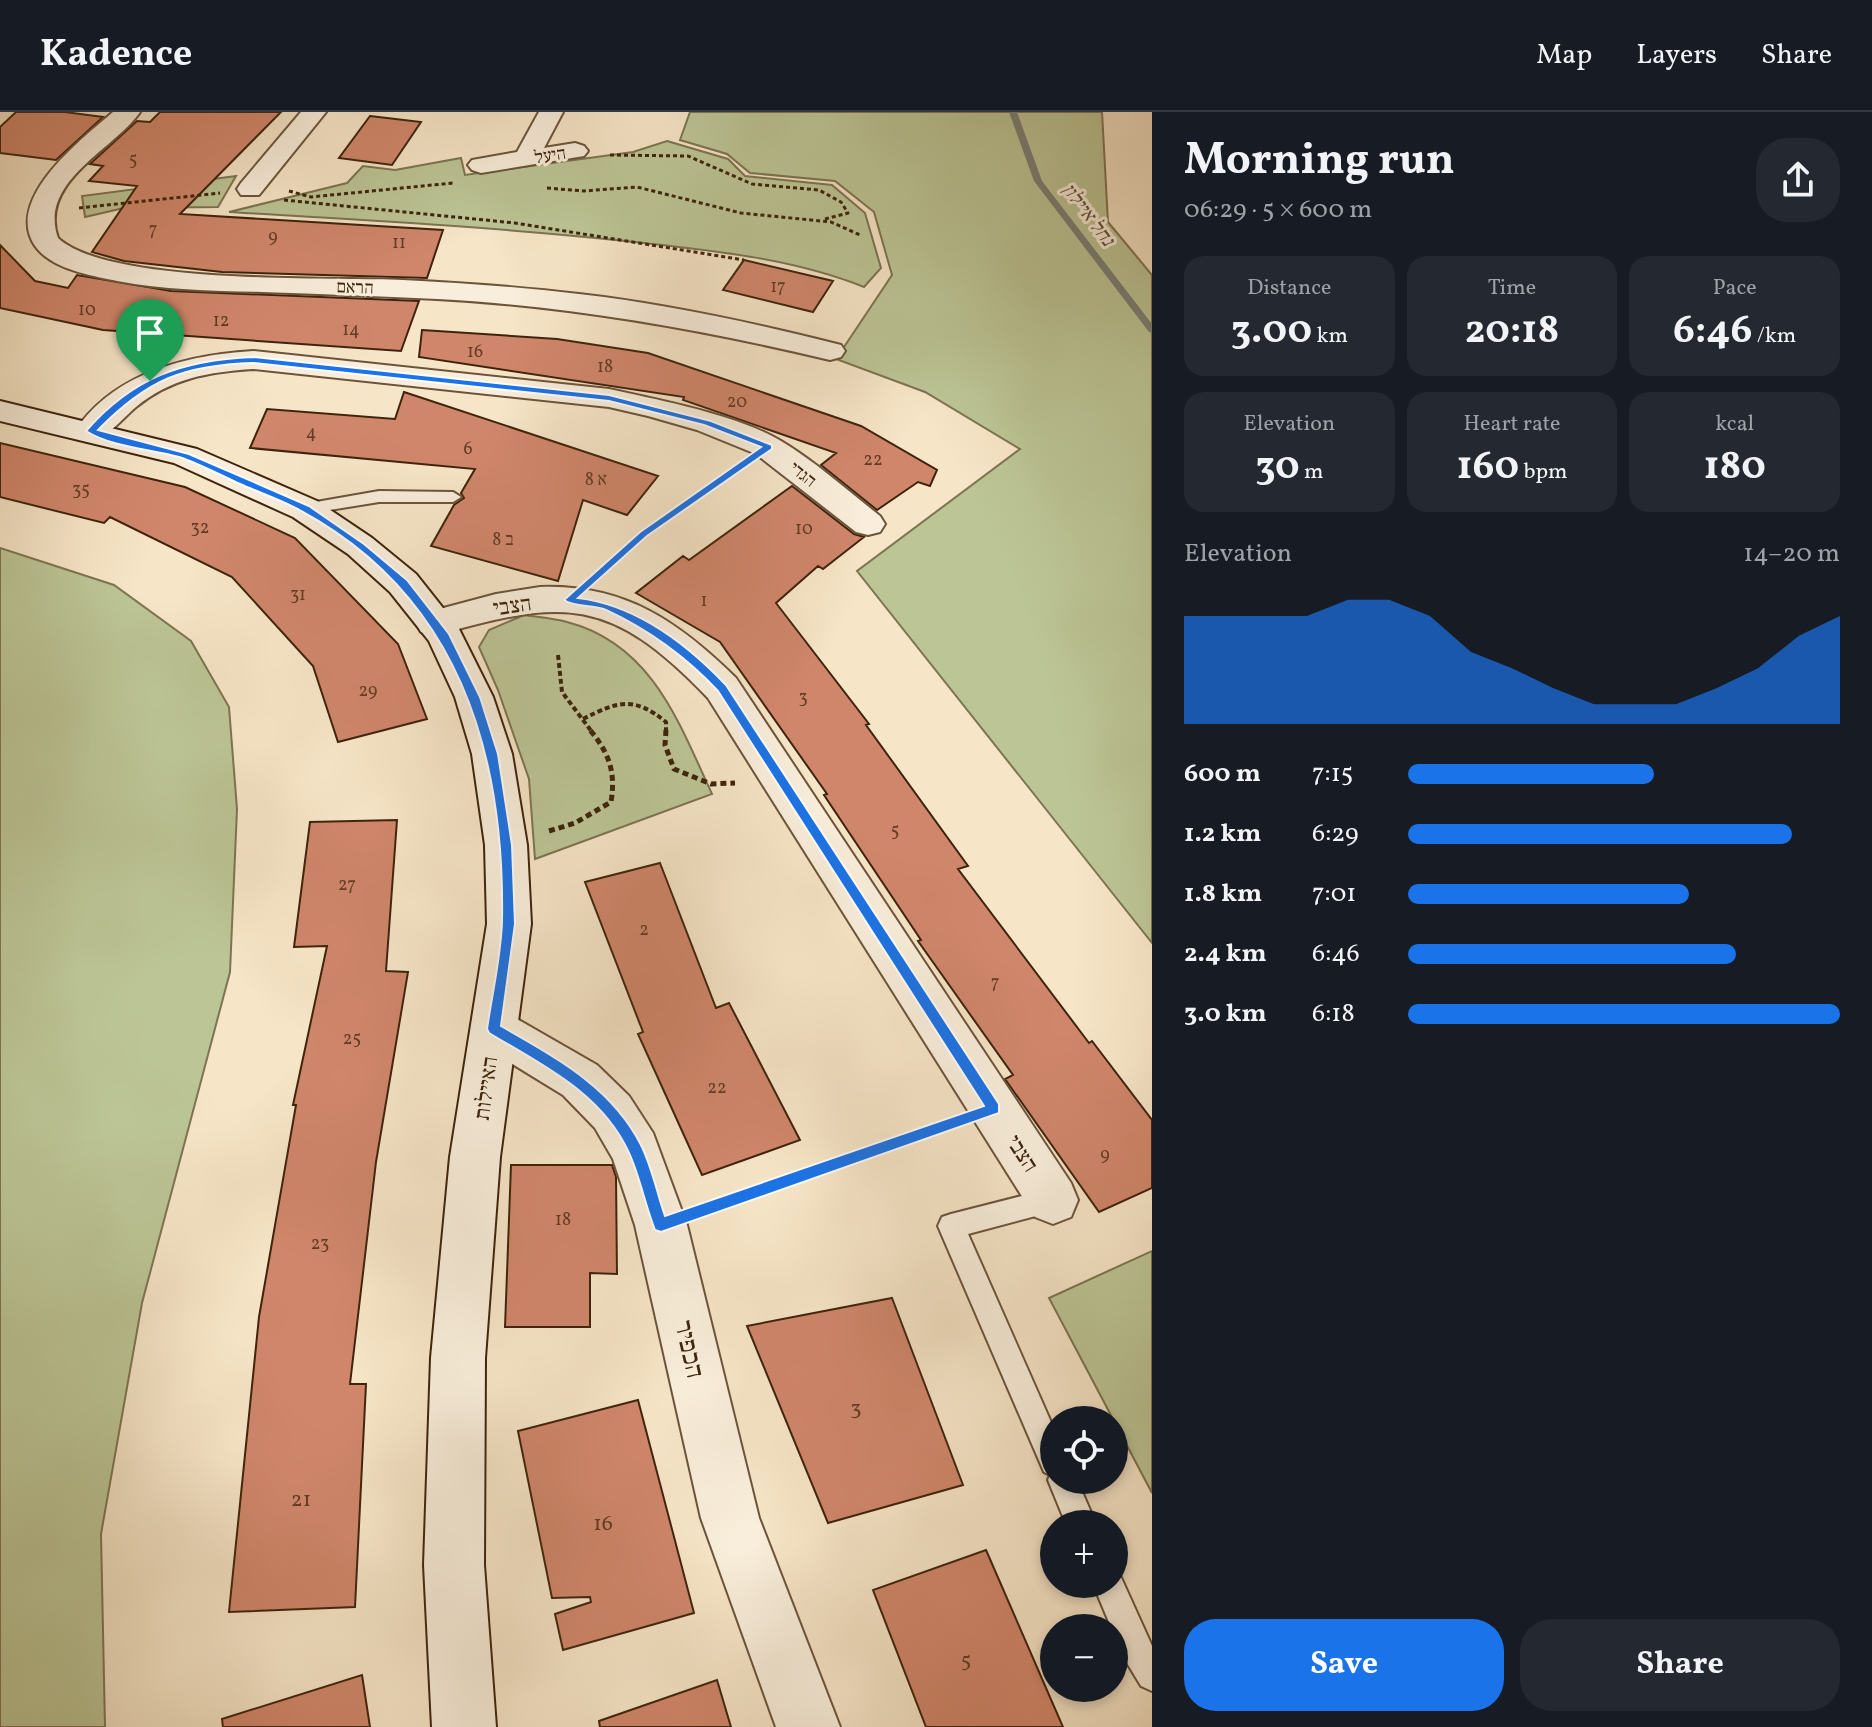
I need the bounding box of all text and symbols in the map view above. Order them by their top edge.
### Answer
text: Kadence [40,29,192,82]
text: Map [1536,36,1592,75]
text: Layers [1636,36,1717,75]
text: Share [1761,36,1832,75]
text: Morning run [1184,131,1455,192]
button: share [1756,138,1840,222]
street label: היעל [533,142,568,171]
house number: 5 [129,148,137,173]
water label: נחל איילון [1055,178,1121,253]
text: 06:29 · 5 × 600 m [1184,192,1372,228]
house number: 7 [149,218,157,243]
house number: 9 [268,225,278,250]
house number: 11 [392,231,406,256]
text: Distance [1247,273,1331,304]
text: Time [1488,273,1536,304]
text: Pace [1713,273,1757,304]
street label: הראם [336,275,374,302]
house number: 17 [770,275,786,300]
house number: 10 [78,298,96,323]
pin [116,299,184,381]
text: 3.00 [1231,304,1312,360]
text: 20:18 [1465,304,1559,360]
text: 6:46 [1673,304,1752,360]
house number: 12 [213,309,229,334]
icon: arrive [128,311,172,355]
house number: 14 [342,318,360,343]
text: km [1312,321,1348,352]
text: /km [1752,321,1796,352]
house number: 16 [467,340,483,365]
house number: 18 [597,355,613,380]
house number: 20 [727,390,747,415]
text: Elevation [1244,409,1335,440]
text: Heart rate [1463,409,1561,440]
text: kcal [1715,409,1754,440]
house number: 4 [306,421,316,446]
house number: 6 [463,437,473,462]
text: 30 [1255,440,1300,496]
text: 160 [1456,440,1519,496]
text: 180 [1703,440,1766,496]
house number: 22 [863,448,883,473]
street label: הגדי [783,456,821,494]
text: m [1300,457,1323,488]
text: bpm [1519,457,1568,488]
house number: 8 א [585,468,607,493]
house number: 35 [72,478,90,503]
house number: 32 [191,516,209,541]
house number: 10 [795,517,813,542]
house number: 8 ב [492,528,514,553]
text: Elevation [1184,536,1292,572]
text: 14–20 m [1743,536,1840,572]
house number: 31 [290,583,306,608]
street label: הצבי [491,589,534,626]
house number: 1 [701,589,707,614]
house number: 29 [359,679,377,704]
house number: 3 [798,686,808,711]
text: 600 m [1184,756,1261,792]
text: 7:15 [1312,756,1353,792]
text: 1.2 km [1184,816,1261,852]
text: 6:29 [1312,816,1359,852]
house number: 5 [891,819,899,844]
house number: 27 [338,873,356,898]
text: 1.8 km [1184,876,1262,912]
text: 7:01 [1312,876,1356,912]
house number: 2 [639,918,649,943]
text: 2.4 km [1184,936,1267,972]
text: 6:46 [1312,936,1360,972]
house number: 7 [991,971,999,996]
text: 3.0 km [1184,996,1267,1032]
text: 6:18 [1312,996,1355,1032]
house number: 25 [343,1027,361,1052]
street label: האיילות [468,1054,507,1122]
house number: 22 [707,1076,727,1101]
street label: הצבי [997,1130,1044,1179]
house number: 9 [1100,1143,1110,1168]
house number: 18 [555,1208,571,1233]
house number: 23 [311,1232,329,1257]
street label: הכפיר [664,1317,712,1382]
house number: 3 [850,1393,862,1424]
map controls [1040,1406,1128,1702]
button: locate [1040,1406,1128,1494]
house number: 21 [291,1485,311,1516]
house number: 16 [593,1509,613,1540]
button: + [1040,1510,1128,1598]
button: − [1040,1614,1128,1702]
button: Save [1184,1619,1504,1711]
button: Share [1520,1619,1840,1711]
house number: 5 [961,1645,971,1676]

